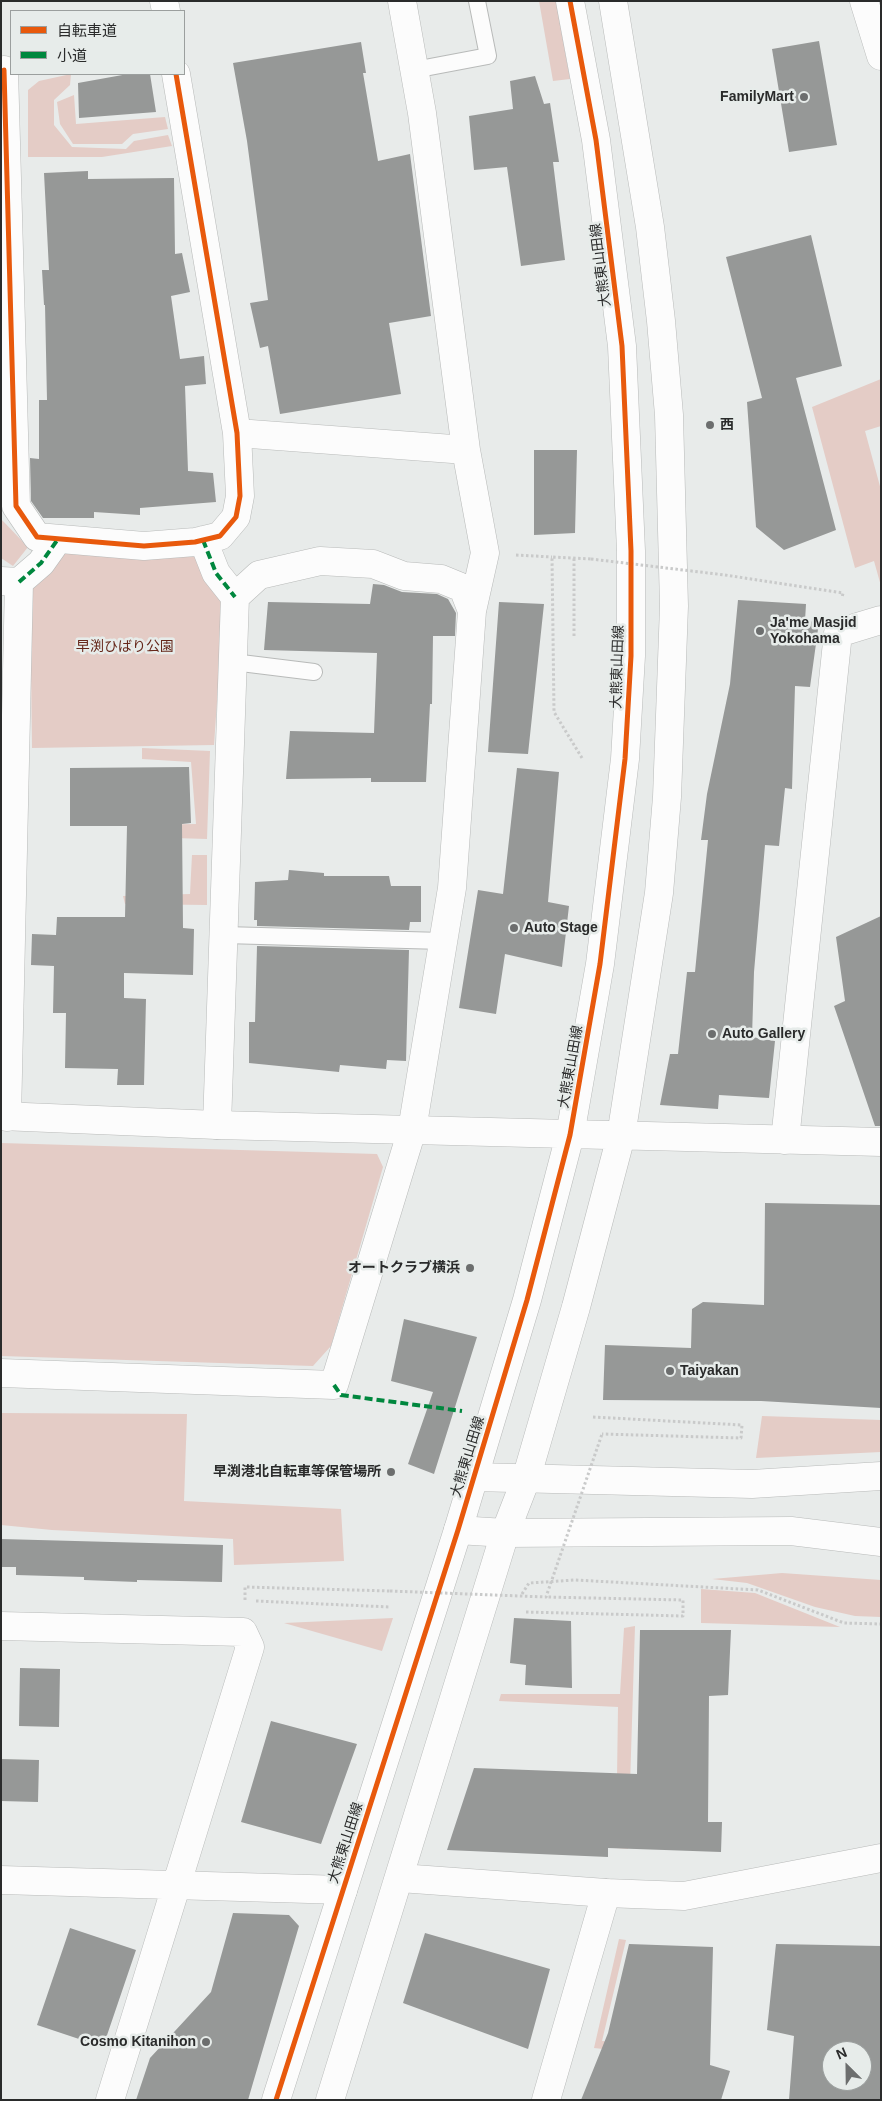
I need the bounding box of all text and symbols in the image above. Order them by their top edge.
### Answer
legend [10,10,185,75]
text: 自転車道 [57,22,117,39]
text: 小道 [57,47,87,64]
place label: FamilyMart [720,89,794,105]
marker: FamilyMart [798,91,810,103]
street label: 大熊東山田線 [588,222,614,308]
place label: 西 [720,417,734,433]
marker: 西 [704,419,716,431]
place label: Ja'me Masjid Yokohama [770,615,857,648]
street label: 大熊東山田線 [608,625,628,709]
marker: Ja'me Masjid Yokohama [754,625,766,637]
park label: 早渕ひばり公園 [76,639,174,655]
place label: Auto Stage [524,920,598,936]
marker: Auto Stage [508,922,520,934]
street label: 大熊東山田線 [555,1024,587,1110]
place label: Auto Gallery [722,1026,805,1042]
marker: Auto Gallery [706,1028,718,1040]
place label: オートクラブ横浜 [348,1260,460,1276]
marker: オートクラブ横浜 [464,1262,476,1274]
place label: Taiyakan [680,1363,739,1379]
marker: Taiyakan [664,1365,676,1377]
street label: 大熊東山田線 [448,1414,488,1500]
place label: 早渕港北自転車等保管場所 [213,1464,381,1480]
marker: 早渕港北自転車等保管場所 [385,1466,397,1478]
street label: 大熊東山田線 [325,1800,367,1886]
place label: Cosmo Kitanihon [80,2034,196,2050]
marker: Cosmo Kitanihon [200,2036,212,2048]
north arrow [822,2041,872,2091]
text: N [834,2044,849,2062]

